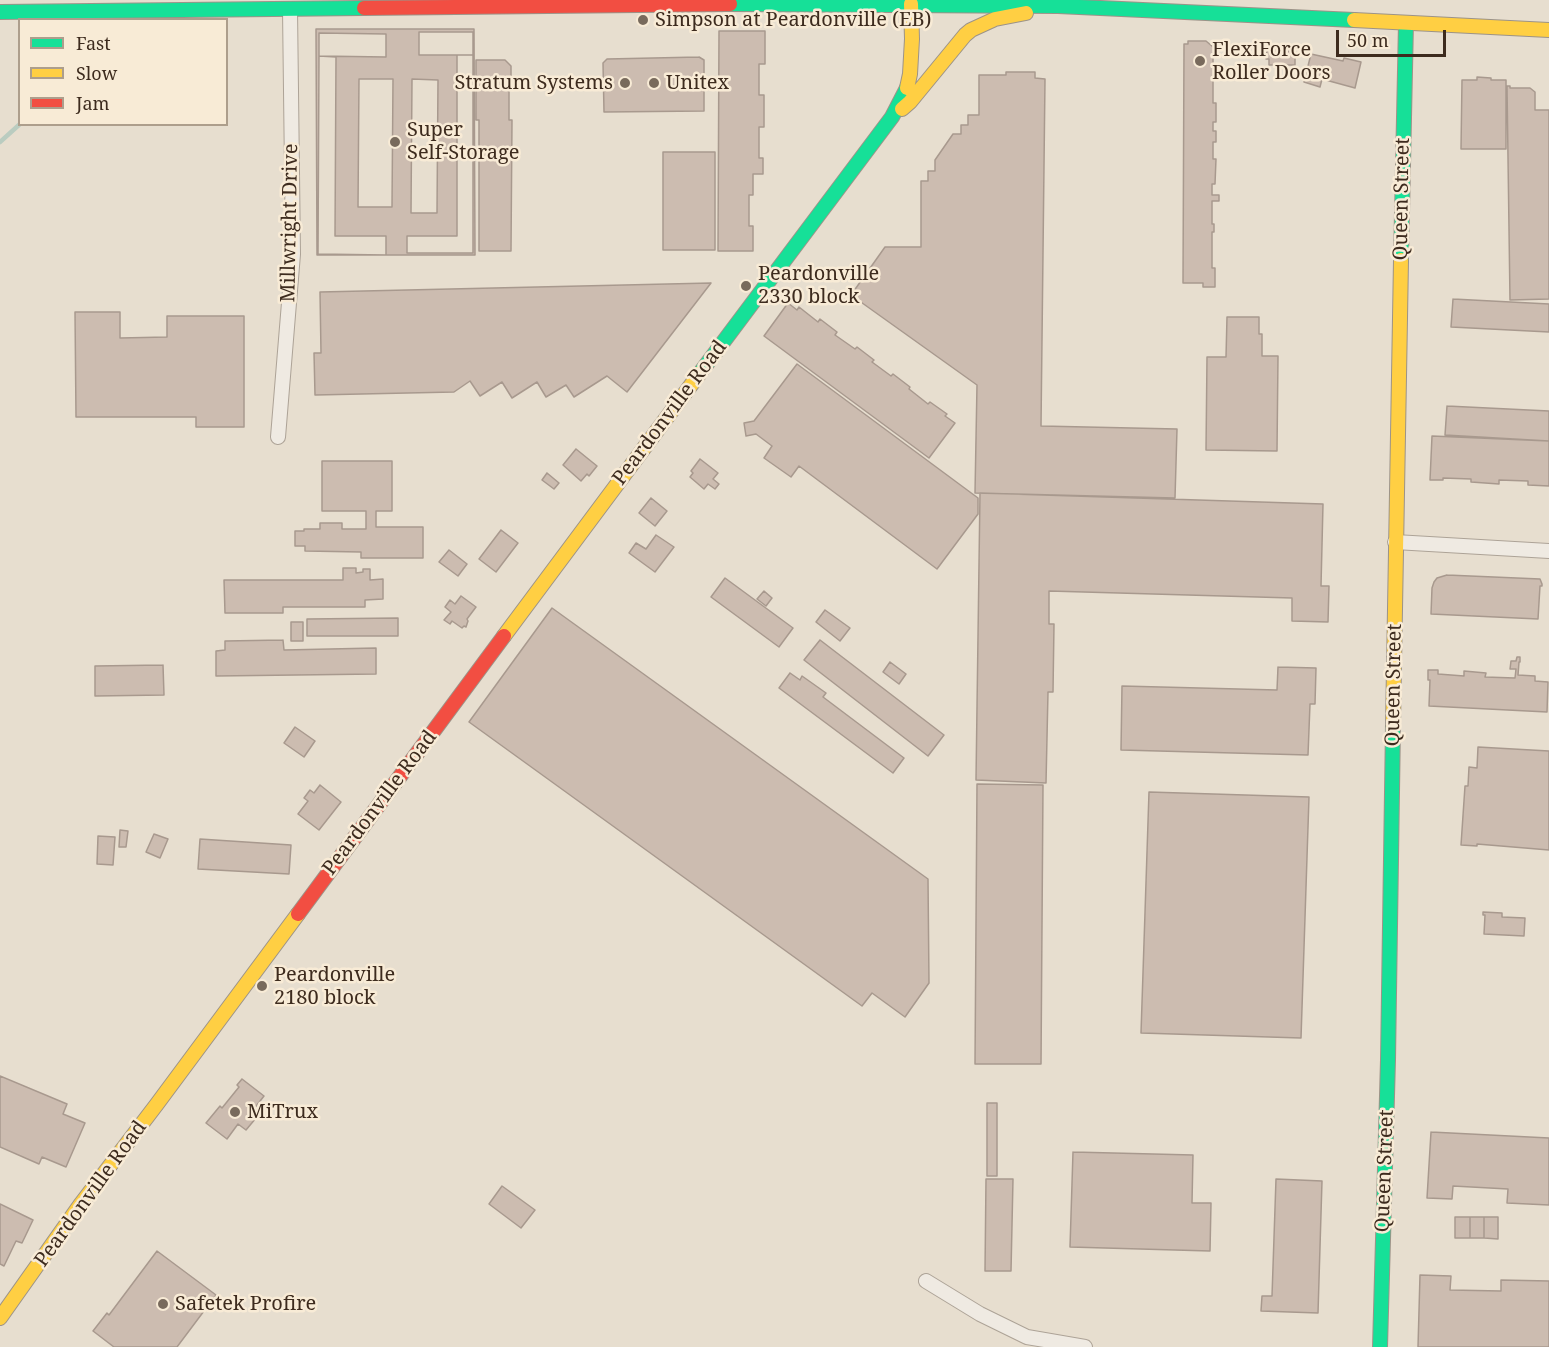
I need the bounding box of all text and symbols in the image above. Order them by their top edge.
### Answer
place label: Simpson at Peardonville (EB) [655,8,931,32]
marker: Simpson at Peardonville (EB) [636,13,650,27]
legend [18,18,228,126]
scale bar [1339,18,1448,56]
text: 50 m [1347,28,1389,52]
text: Fast [76,31,111,55]
place label: FlexiForce Roller Doors [1212,38,1330,85]
marker: FlexiForce Roller Doors [1193,54,1207,68]
text: Slow [76,61,117,85]
place label: Stratum Systems [455,71,613,95]
place label: Unitex [666,71,729,95]
marker: Stratum Systems [618,76,632,90]
marker: Unitex [647,76,661,90]
text: Jam [76,91,110,115]
place label: Super Self-Storage [407,118,520,165]
marker: Super Self-Storage [388,135,402,149]
street label: Queen Street [1389,137,1415,261]
street label: Millwright Drive [277,143,303,303]
place label: Peardonville 2330 block [758,262,879,309]
marker: Peardonville 2330 block [739,279,753,293]
street label: Peardonville Road [608,336,732,490]
street label: Queen Street [1381,623,1407,747]
street label: Peardonville Road [318,726,442,880]
place label: Peardonville 2180 block [274,963,395,1010]
marker: Peardonville 2180 block [255,979,269,993]
place label: MiTrux [247,1100,318,1124]
marker: MiTrux [228,1105,242,1119]
street label: Queen Street [1371,1109,1399,1233]
street label: Peardonville Road [30,1116,152,1272]
place label: Safetek Profire [175,1292,316,1316]
marker: Safetek Profire [156,1297,170,1311]

